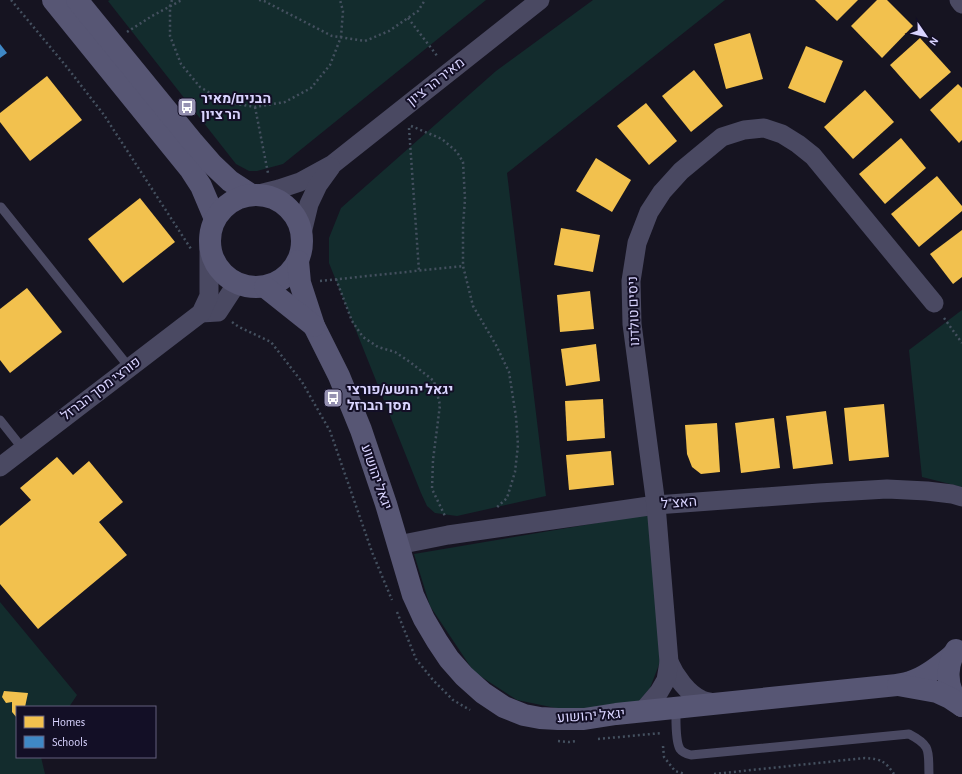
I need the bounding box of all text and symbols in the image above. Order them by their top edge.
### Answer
north arrow [906,16,946,56]
text: N [927,35,941,48]
street label: מאיר הר ציון [405,55,467,109]
place label: הבנים/מאיר הר ציון [201,92,271,122]
bus stop icon: הבנים/מאיר הר ציון [176,96,198,118]
street label: ניסים טולדנו [626,276,642,346]
street label: פורצי מסך הברזל [59,355,143,423]
place label: יגאל יהושע/פורצי מסך הברזל [347,383,453,413]
bus stop icon: יגאל יהושע/פורצי מסך הברזל [322,387,344,409]
street label: יגאל יהושוע [358,443,394,511]
street label: האצ"ל [661,495,697,511]
legend [16,706,156,758]
street label: יגאל יהושוע [557,707,625,725]
text: Homes [52,716,85,728]
text: Schools [52,736,87,748]

